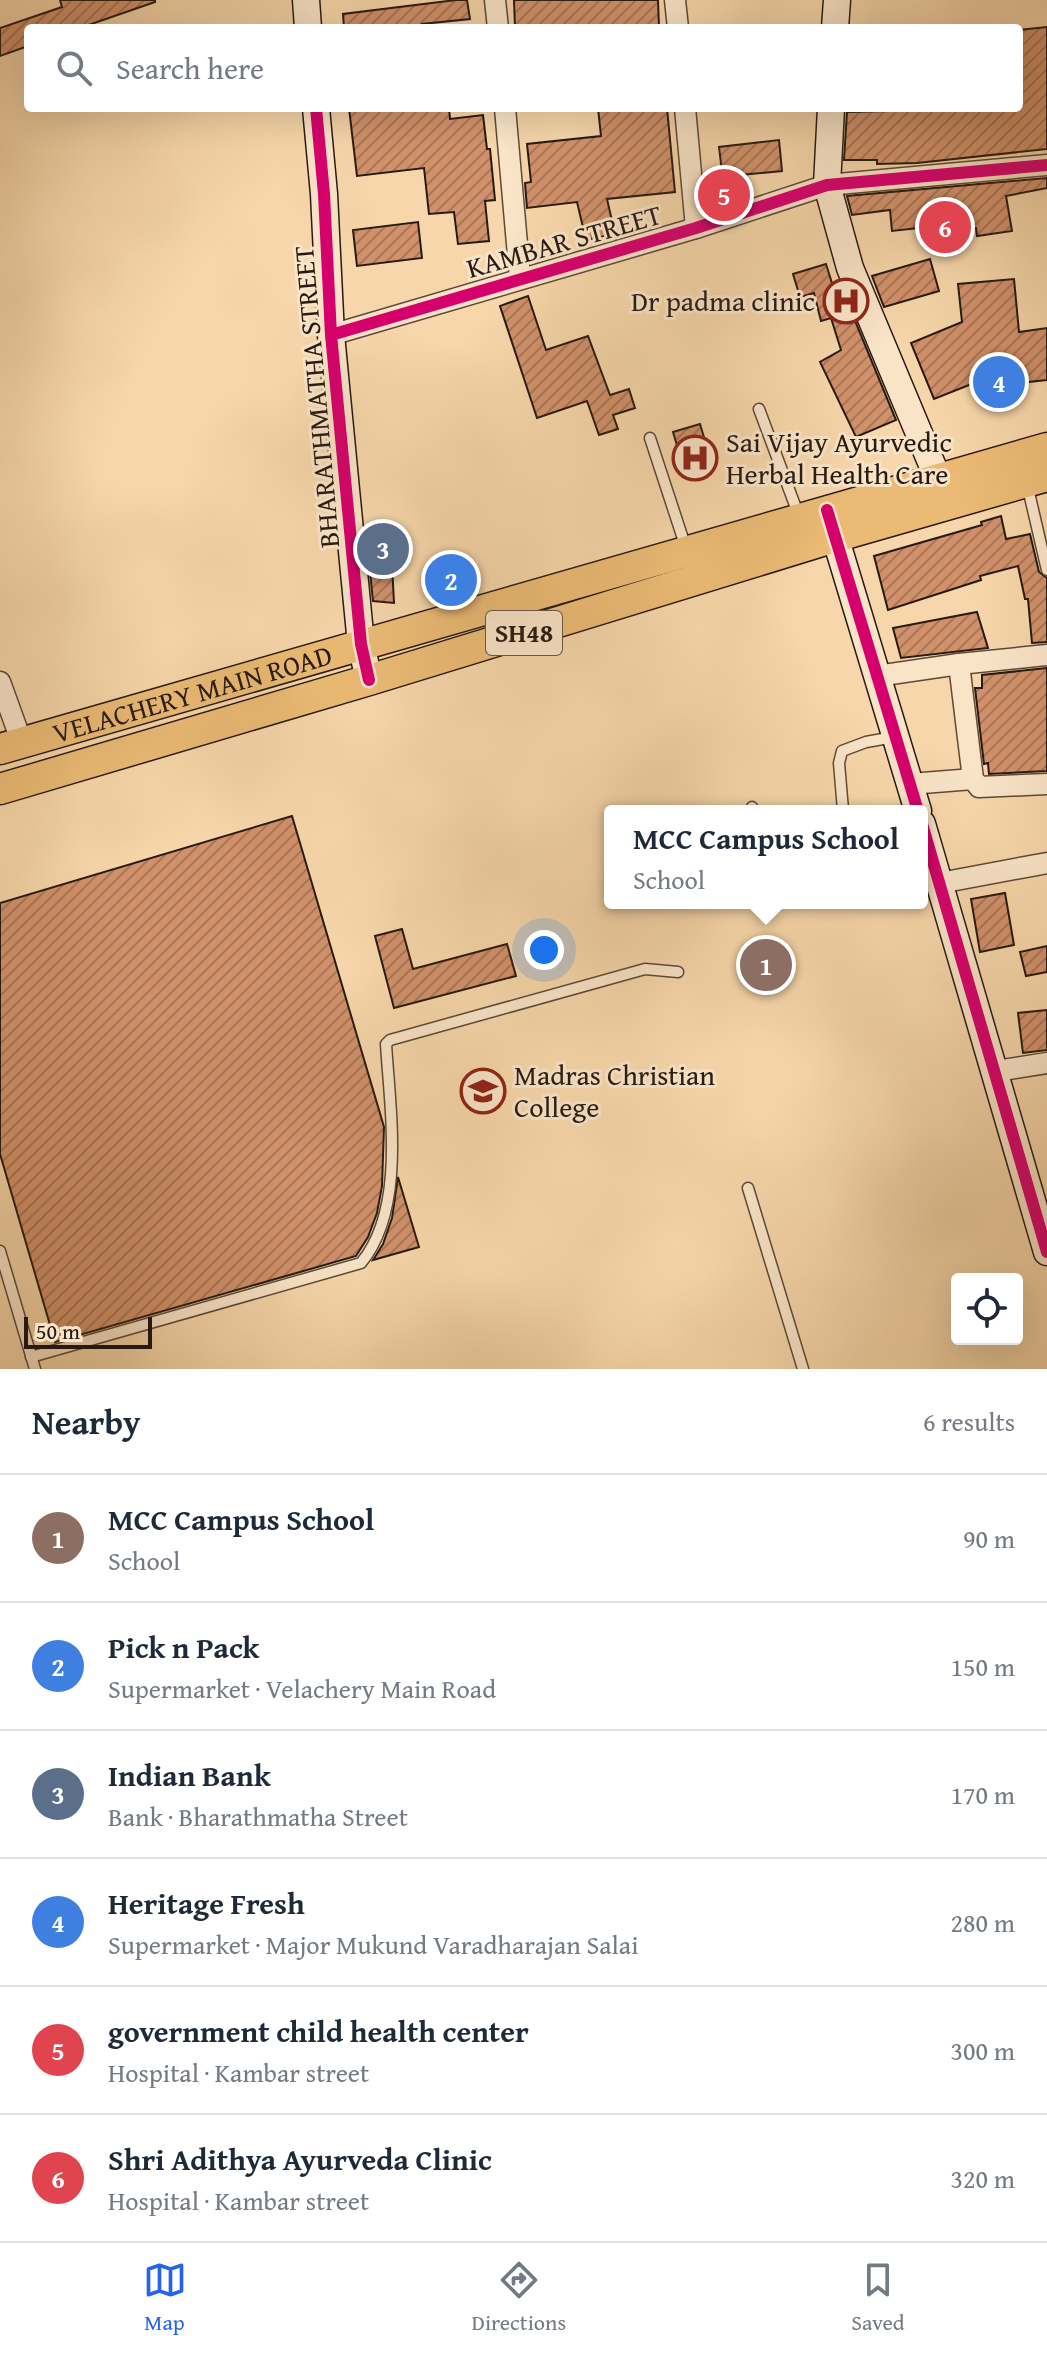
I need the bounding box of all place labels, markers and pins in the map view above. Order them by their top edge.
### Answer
pin: 5 [698,165,750,225]
pin: 6 [919,197,971,257]
hospital icon: Dr padma clinic [822,277,870,325]
place label: Dr padma clinic [631,280,815,321]
pin: 4 [973,352,1025,412]
place label: Sai Vijay Ayurvedic Herbal Health Care [726,421,952,494]
hospital icon: Sai Vijay Ayurvedic Herbal Health Care [671,434,719,482]
pin: 3 [357,519,409,579]
pin: 2 [425,550,477,610]
pin: 1 [740,935,792,995]
place label: Madras Christian College [514,1054,715,1127]
school or university icon: Madras Christian College [459,1067,507,1115]

